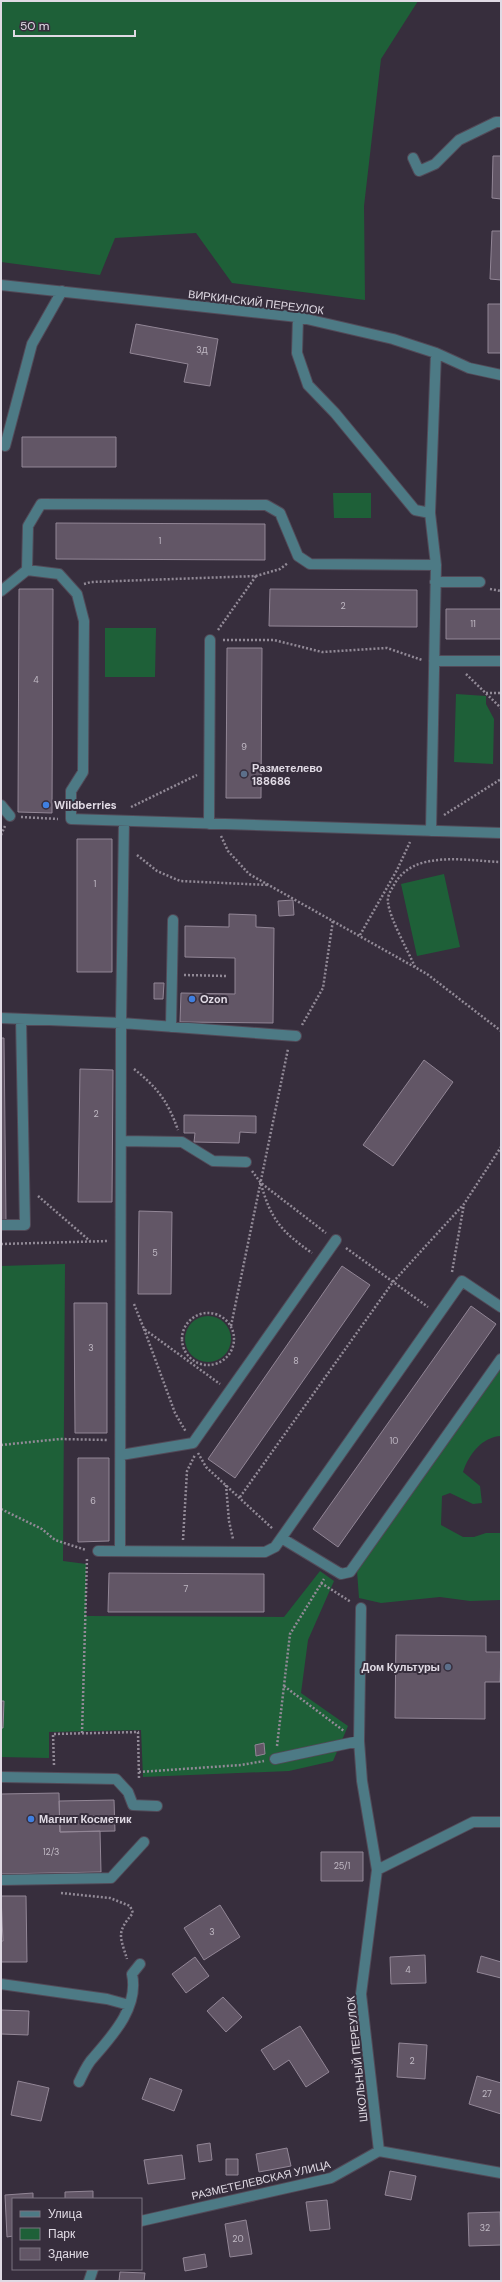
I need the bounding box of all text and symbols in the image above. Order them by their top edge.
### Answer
scale bar [14,12,135,38]
text: 50 m [20,18,49,34]
street label: ВИРКИНСКИЙ ПЕРЕУЛОК [187,287,325,317]
house number: 3Д [196,344,208,356]
house number: 1 [159,535,162,547]
house number: 2 [340,600,346,612]
house number: 11 [470,618,476,630]
house number: 4 [33,674,39,686]
house number: 9 [241,741,247,753]
place label: Разметелево 188686 [252,761,323,788]
marker: Разметелево 188686 [239,769,249,779]
place label: Wildberries [54,798,117,812]
marker: Wildberries [41,800,51,810]
house number: 1 [94,878,97,890]
place label: Ozon [200,992,228,1006]
marker: Ozon [187,994,197,1004]
house number: 2 [93,1108,99,1120]
house number: 5 [152,1247,158,1259]
house number: 3 [88,1342,94,1354]
house number: 8 [293,1355,299,1367]
house number: 10 [390,1435,398,1447]
house number: 6 [90,1495,96,1507]
house number: 7 [184,1583,189,1595]
place label: Дом Культуры [362,1660,440,1674]
marker: Дом Культуры [443,1662,453,1672]
place label: Магнит Косметик [39,1812,132,1826]
marker: Магнит Косметик [26,1814,36,1824]
house number: 12/3 [43,1846,59,1858]
house number: 25/1 [334,1860,351,1872]
house number: 3 [209,1926,215,1938]
house number: 4 [405,1964,411,1976]
street label: ШКОЛЬНЫЙ ПЕРЕУЛОК [343,1995,371,2123]
house number: 2 [409,2055,415,2067]
house number: 27 [482,2088,492,2100]
street label: РАЗМЕТЕЛЕВСКАЯ УЛИЦА [190,2157,333,2203]
legend [12,2198,142,2270]
text: Улица [48,2206,82,2222]
house number: 32 [480,2222,490,2234]
text: Парк [48,2226,76,2242]
house number: 20 [232,2233,244,2245]
text: Здание [48,2246,89,2262]

